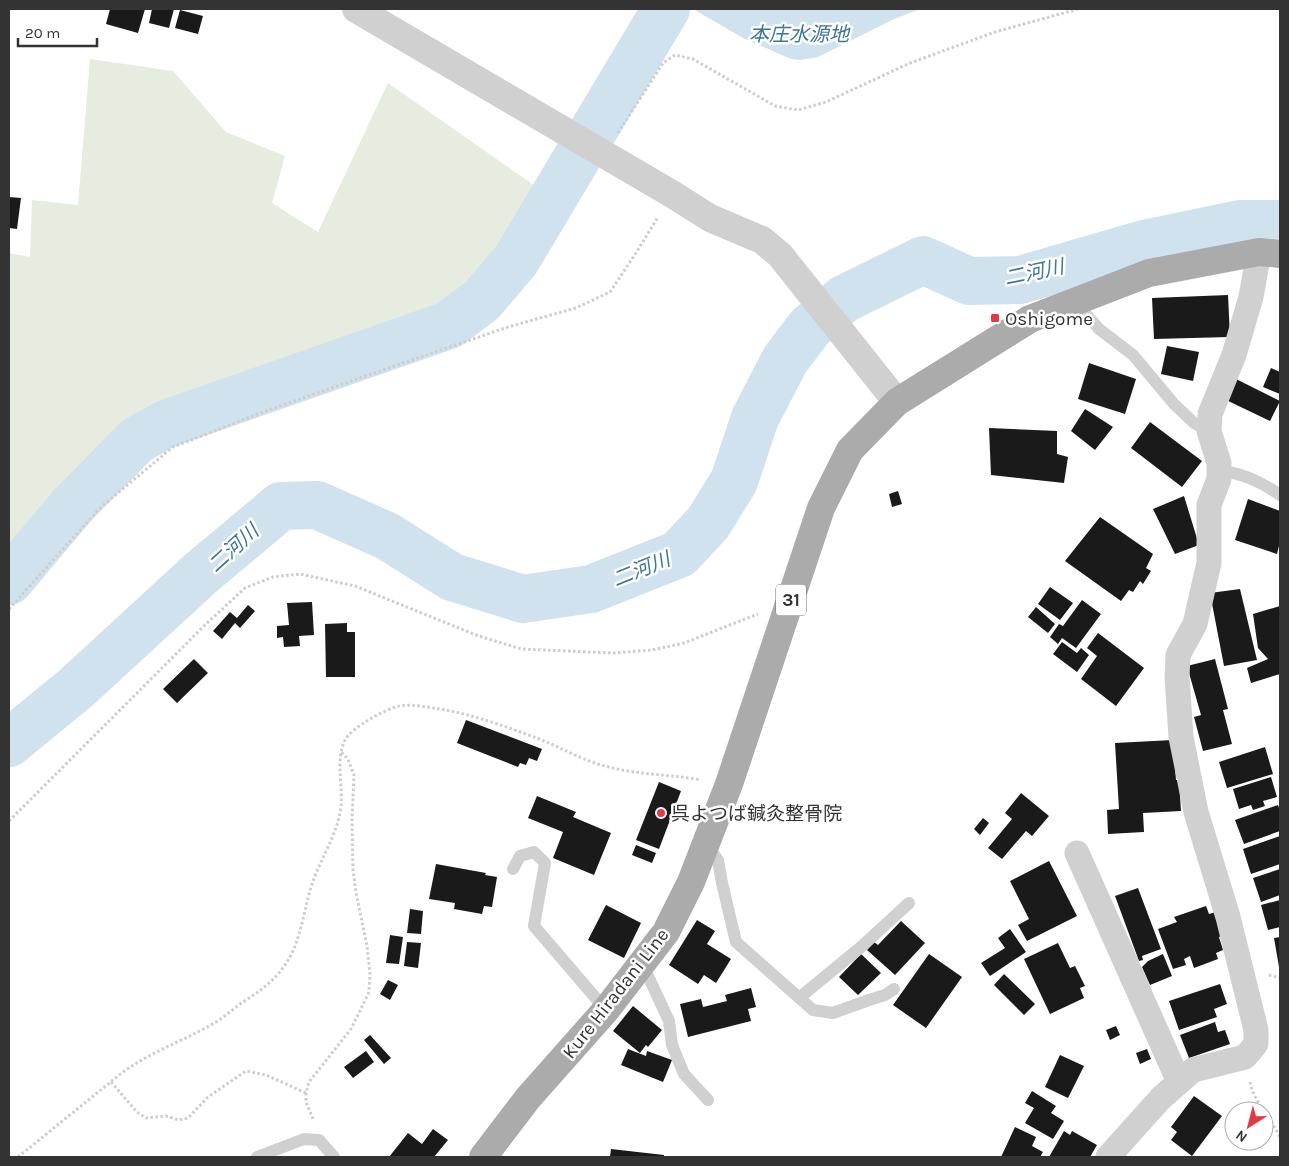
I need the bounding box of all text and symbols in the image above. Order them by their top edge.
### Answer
scale bar [18,15,96,47]
water label: 本庄水源地 [749,23,851,46]
text: 20 m [25,24,60,42]
water label: 二河川 [1002,255,1068,290]
place label: Oshigome [1005,308,1093,330]
marker: Oshigome [989,312,1001,324]
water label: 二河川 [203,518,265,577]
water label: 二河川 [609,547,675,591]
road number: 31 [776,584,806,616]
place label: 呉よつば鍼灸整骨院 [671,803,842,825]
marker: 呉よつば鍼灸整骨院 [655,807,667,819]
street label: Kure Hiradani Line [558,924,673,1063]
north arrow [1224,1101,1274,1151]
text: N [1233,1126,1251,1146]

